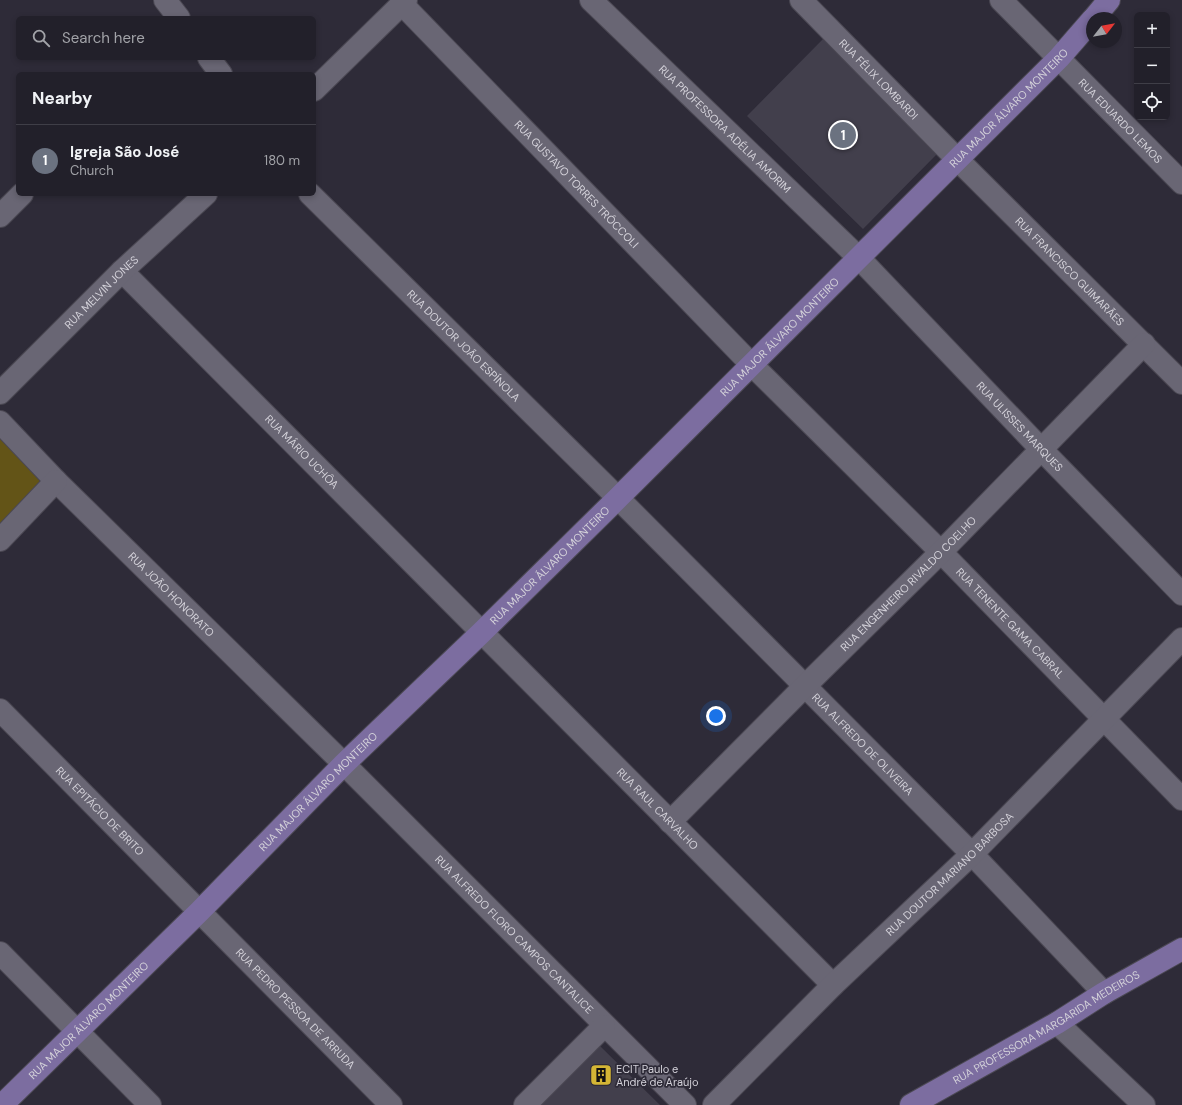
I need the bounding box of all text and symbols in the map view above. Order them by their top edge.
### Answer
north arrow [1086,12,1122,48]
map controls [1134,12,1170,120]
button: + [1134,12,1170,48]
search box [16,16,316,60]
icon: search [30,27,52,49]
text: Search here [62,28,145,48]
street label: RUA FÉLIX LOMBARDI [836,36,921,122]
street label: RUA MAJOR ÁLVARO MONTEIRO [946,46,1071,170]
button: − [1134,48,1170,84]
street label: RUA PROFESSORA ADÉLIA AMORIM [656,62,794,196]
street label: RUA EDUARDO LEMOS [1076,76,1165,166]
button: locate [1134,84,1170,120]
text: Nearby [32,87,92,109]
street label: RUA GUSTAVO TORRES TRÓCCOLI [512,117,642,251]
pin: 1 [830,120,856,150]
text: Igreja São José [70,142,179,162]
text: 1 [43,152,47,169]
text: 180 m [264,152,300,169]
text: Church [70,162,114,179]
street label: RUA FRANCISCO GUIMARÃES [1012,214,1127,329]
street label: RUA MELVIN JONES [61,253,141,332]
street label: RUA MAJOR ÁLVARO MONTEIRO [717,274,842,399]
street label: RUA DOUTOR JOÃO ESPÍNOLA [404,287,523,405]
street label: RUA ULISSES MARQUES [974,379,1066,474]
street label: RUA MÁRIO UCHÔA [262,412,342,492]
street label: RUA MAJOR ÁLVARO MONTEIRO [487,503,613,627]
street label: RUA ENGENHEIRO RIVALDO COELHO [837,513,979,654]
street label: RUA JOÃO HONORATO [125,549,217,640]
street label: RUA TENENTE GAMA CABRAL [953,565,1068,682]
street label: RUA ALFREDO DE OLIVEIRA [809,690,917,798]
your location [706,706,726,726]
street label: RUA MAJOR ÁLVARO MONTEIRO [256,729,380,854]
street label: RUA EPITÁCIO DE BRITO [53,763,147,858]
street label: RUA RAUL CARVALHO [614,765,701,853]
street label: RUA DOUTOR MARIANO BARBOSA [883,809,1016,939]
street label: RUA ALFREDO FLORO CAMPOS CANTALICE [432,852,596,1016]
street label: RUA PEDRO PESSOA DE ARRUDA [233,945,358,1072]
street label: RUA MAJOR ÁLVARO MONTEIRO [25,958,151,1082]
street label: RUA PROFESSORA MARGARIDA MEDEIROS [950,967,1142,1087]
building icon: ECIT Paulo e André de Araújo [588,1062,614,1088]
place label: ECIT Paulo e André de Araújo [616,1062,698,1089]

